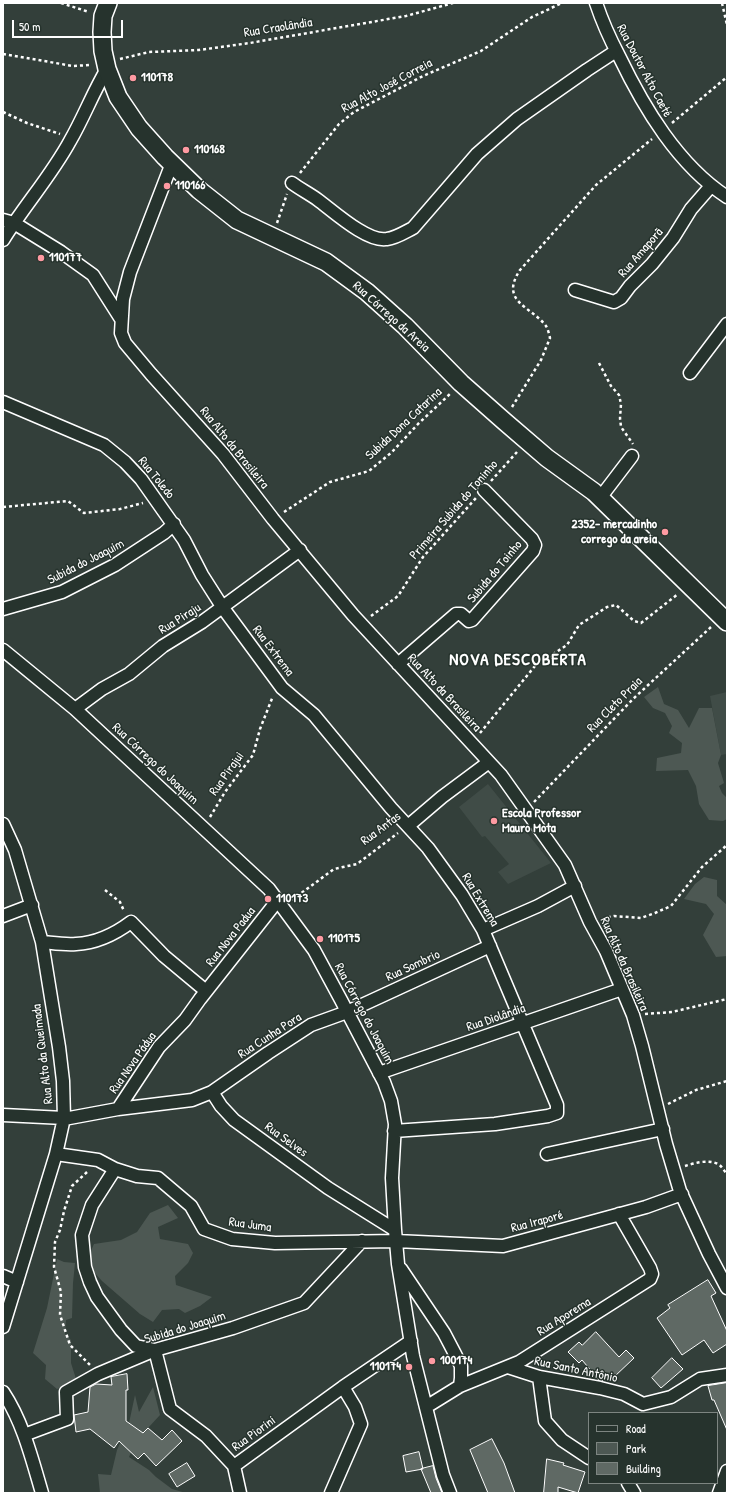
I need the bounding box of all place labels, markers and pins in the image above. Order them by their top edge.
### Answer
place label: 110178 [141,70,173,86]
marker: 110178 [128,73,138,83]
place label: 110168 [194,142,225,158]
marker: 110168 [181,145,191,155]
place label: 110166 [175,178,205,194]
marker: 110166 [162,181,172,191]
place label: 110177 [49,250,82,266]
marker: 110177 [36,253,46,263]
place label: 2352- mercadinho corrego da areia [572,517,657,548]
marker: 2352- mercadinho corrego da areia [660,527,670,537]
place label: Escola Professor Mauro Mota [502,806,581,837]
marker: Escola Professor Mauro Mota [489,816,499,826]
place label: 110173 [276,891,308,907]
marker: 110173 [263,894,273,904]
place label: 110175 [328,931,360,947]
marker: 110175 [315,934,325,944]
place label: 100174 [440,1353,472,1369]
marker: 100174 [427,1356,437,1366]
place label: 110174 [370,1359,401,1375]
marker: 110174 [404,1362,414,1372]

